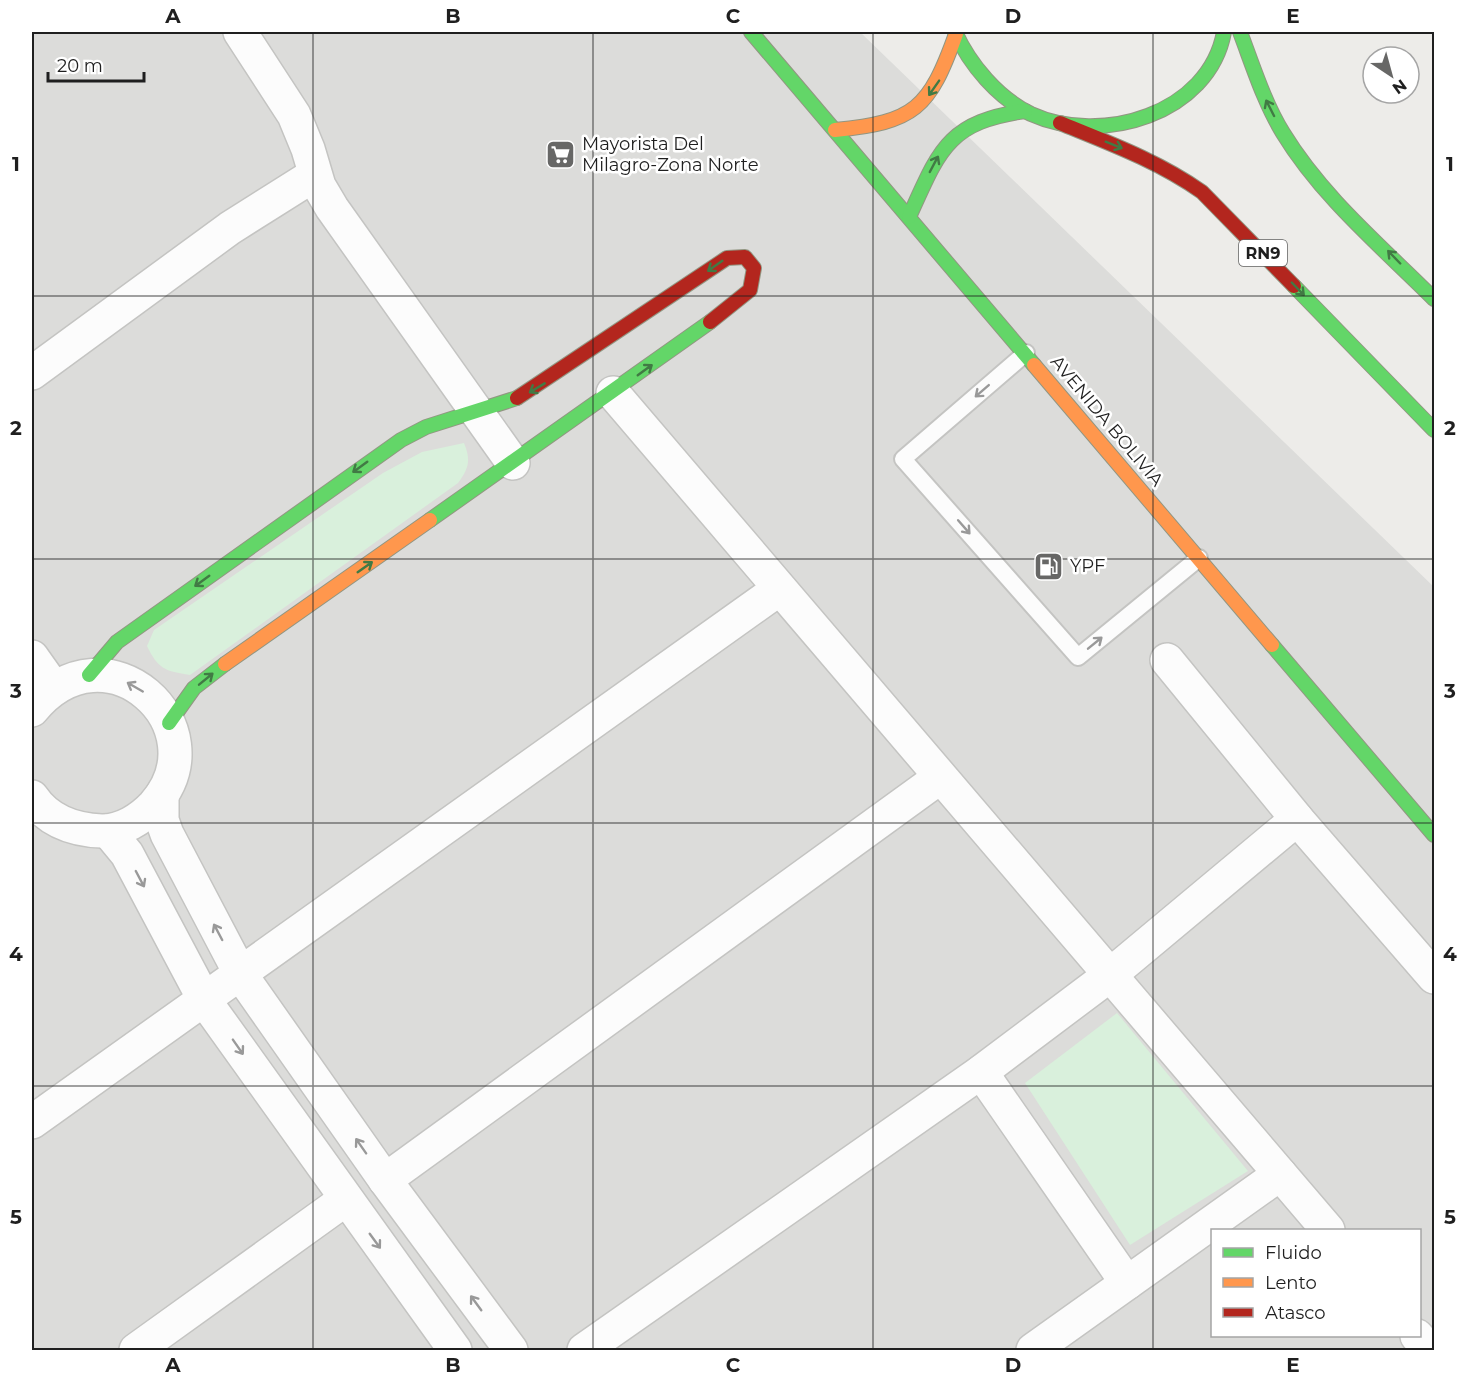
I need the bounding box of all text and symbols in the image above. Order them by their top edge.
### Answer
text: A [164,4,181,28]
text: B [445,4,461,28]
text: C [726,4,741,28]
text: D [1005,4,1021,28]
text: E [1286,4,1300,28]
scale bar [48,45,144,83]
north arrow [1361,45,1421,105]
text: 20 m [57,55,103,77]
text: N [1389,75,1410,98]
one-way arrow [928,80,940,96]
one-way arrow [1264,99,1276,117]
place label: Mayorista Del Milagro-Zona Norte [582,133,759,176]
supermarket icon: Mayorista Del Milagro-Zona Norte [545,138,577,170]
one-way arrow [1104,140,1123,151]
text: 1 [12,152,20,176]
text: 1 [1446,152,1454,176]
one-way arrow [928,156,940,173]
road number: RN9 [1239,240,1287,266]
one-way arrow [1386,250,1401,265]
one-way arrow [708,260,724,272]
one-way arrow [1291,281,1305,296]
street label: AVENIDA BOLIVIA [1046,351,1168,491]
one-way arrow [637,364,653,376]
one-way arrow [529,382,546,394]
one-way arrow [974,385,990,398]
text: 2 [10,416,22,440]
text: 2 [1444,416,1456,440]
one-way arrow [353,461,369,473]
one-way arrow [957,520,971,535]
fuel station icon: YPF [1033,550,1065,582]
place label: YPF [1070,555,1105,577]
one-way arrow [357,561,373,573]
one-way arrow [194,574,210,587]
one-way arrow [1087,636,1102,650]
one-way arrow [198,672,214,685]
text: 3 [9,679,22,703]
text: 3 [1443,679,1456,703]
one-way arrow [127,680,144,692]
one-way arrow [134,870,146,887]
one-way arrow [212,923,223,941]
text: 4 [9,942,23,966]
text: 4 [1443,942,1457,966]
one-way arrow [232,1039,244,1055]
one-way arrow [355,1138,367,1154]
text: 5 [10,1205,22,1229]
text: 5 [1444,1205,1456,1229]
legend [1211,1229,1421,1337]
one-way arrow [369,1232,382,1248]
text: Fluido [1265,1242,1322,1264]
text: Lento [1265,1272,1317,1294]
one-way arrow [470,1296,482,1312]
text: Atasco [1265,1302,1325,1324]
text: A [164,1353,181,1377]
text: B [445,1353,461,1377]
text: C [726,1353,741,1377]
text: D [1005,1353,1021,1377]
text: E [1286,1353,1300,1377]

